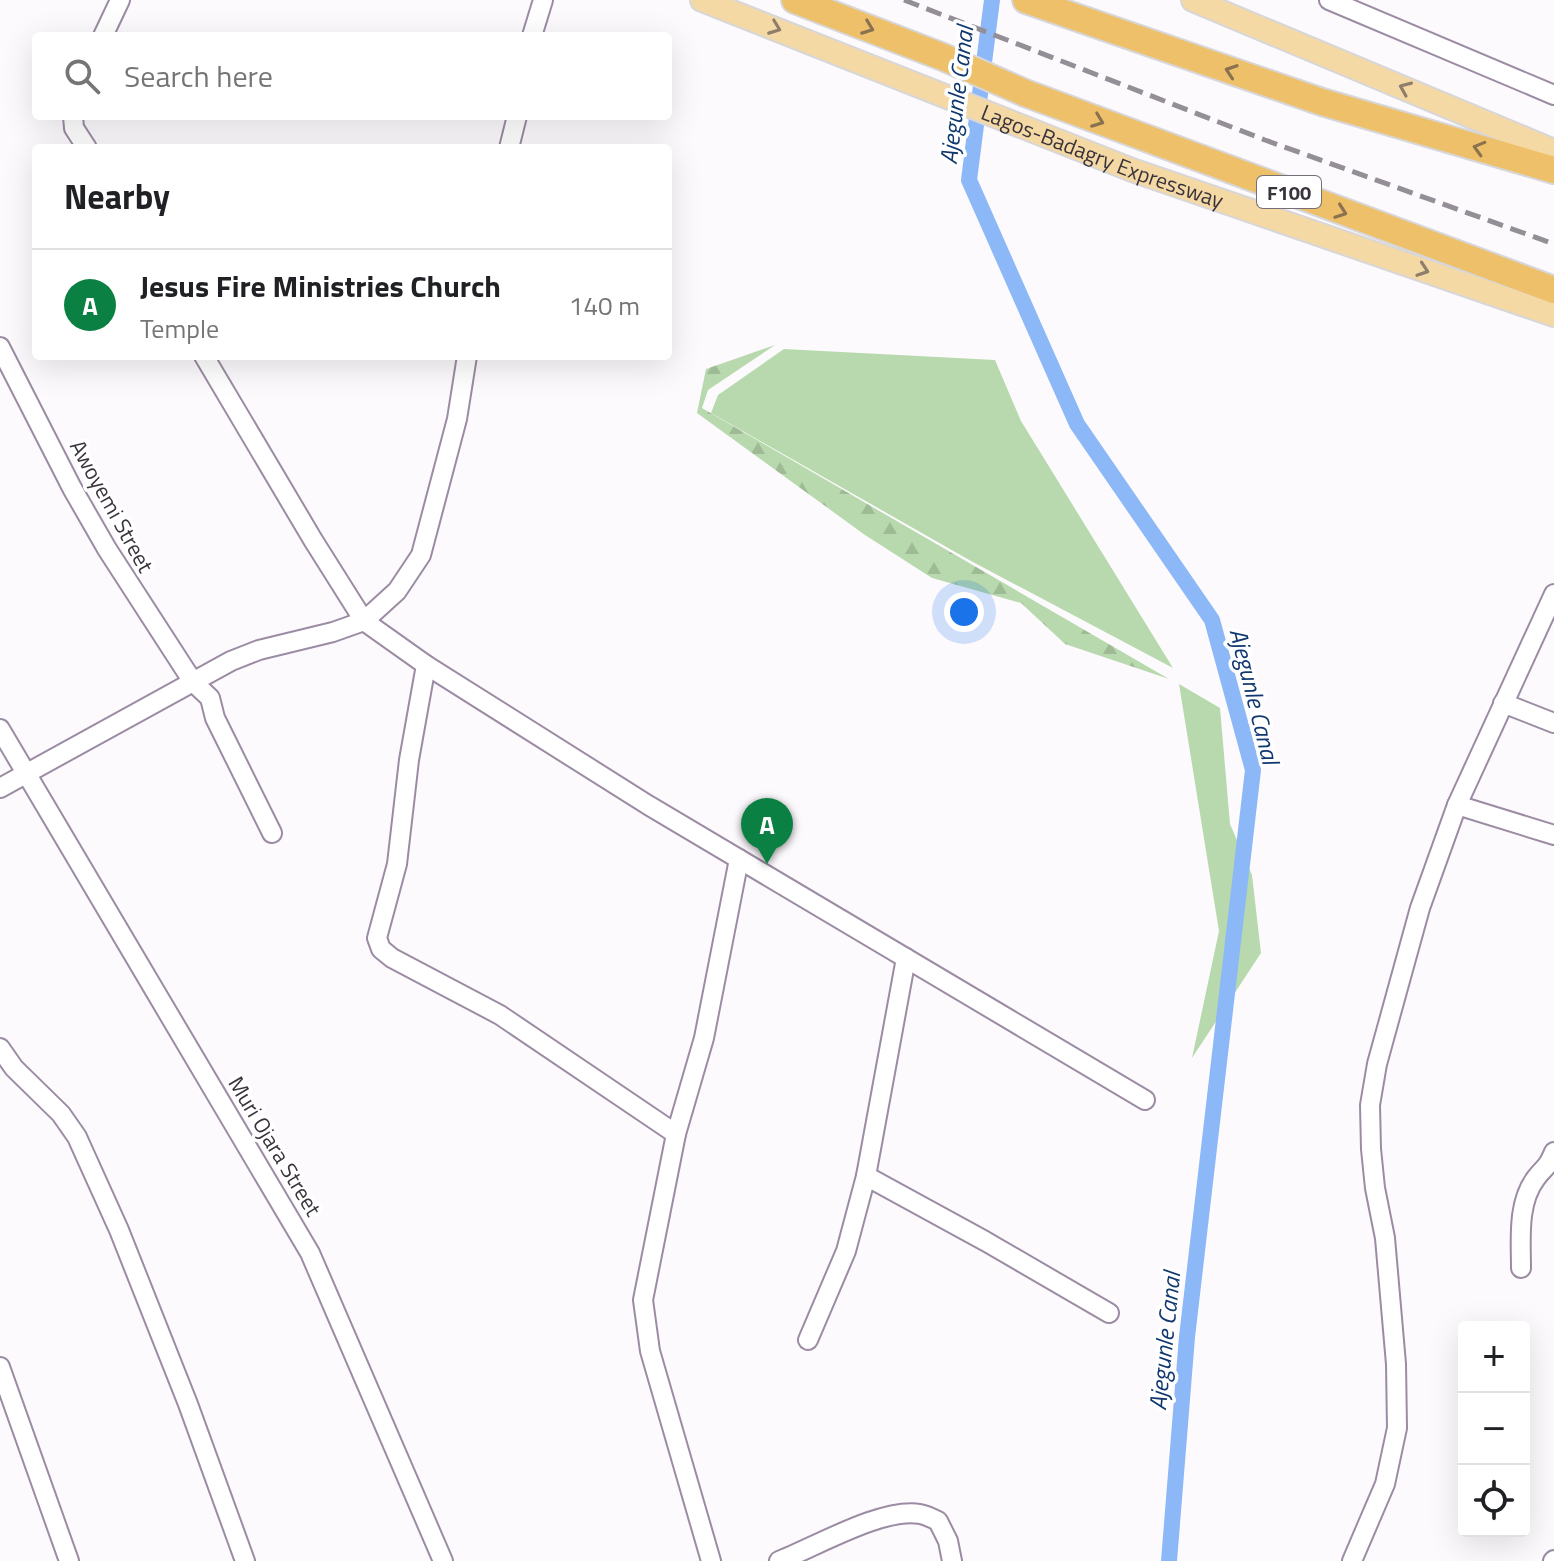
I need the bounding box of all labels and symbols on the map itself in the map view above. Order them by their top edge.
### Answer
one-way arrow [767,18,781,35]
one-way arrow [860,18,874,35]
water label: Ajegunle Canal [930,21,983,166]
one-way arrow [1225,65,1239,81]
one-way arrow [1398,82,1413,98]
street label: Lagos-Badagry Expressway [976,95,1229,217]
one-way arrow [1090,111,1104,127]
one-way arrow [1473,141,1487,157]
road number: F100 [1257,176,1321,208]
one-way arrow [1334,202,1348,219]
one-way arrow [1415,260,1429,277]
street label: Awoyemi Street [61,433,163,579]
your location [944,592,984,632]
water label: Ajegunle Canal [1221,624,1290,771]
pin: A [741,798,793,864]
street label: Muri Ojara Street [220,1070,330,1223]
water label: Ajegunle Canal [1139,1267,1189,1412]

